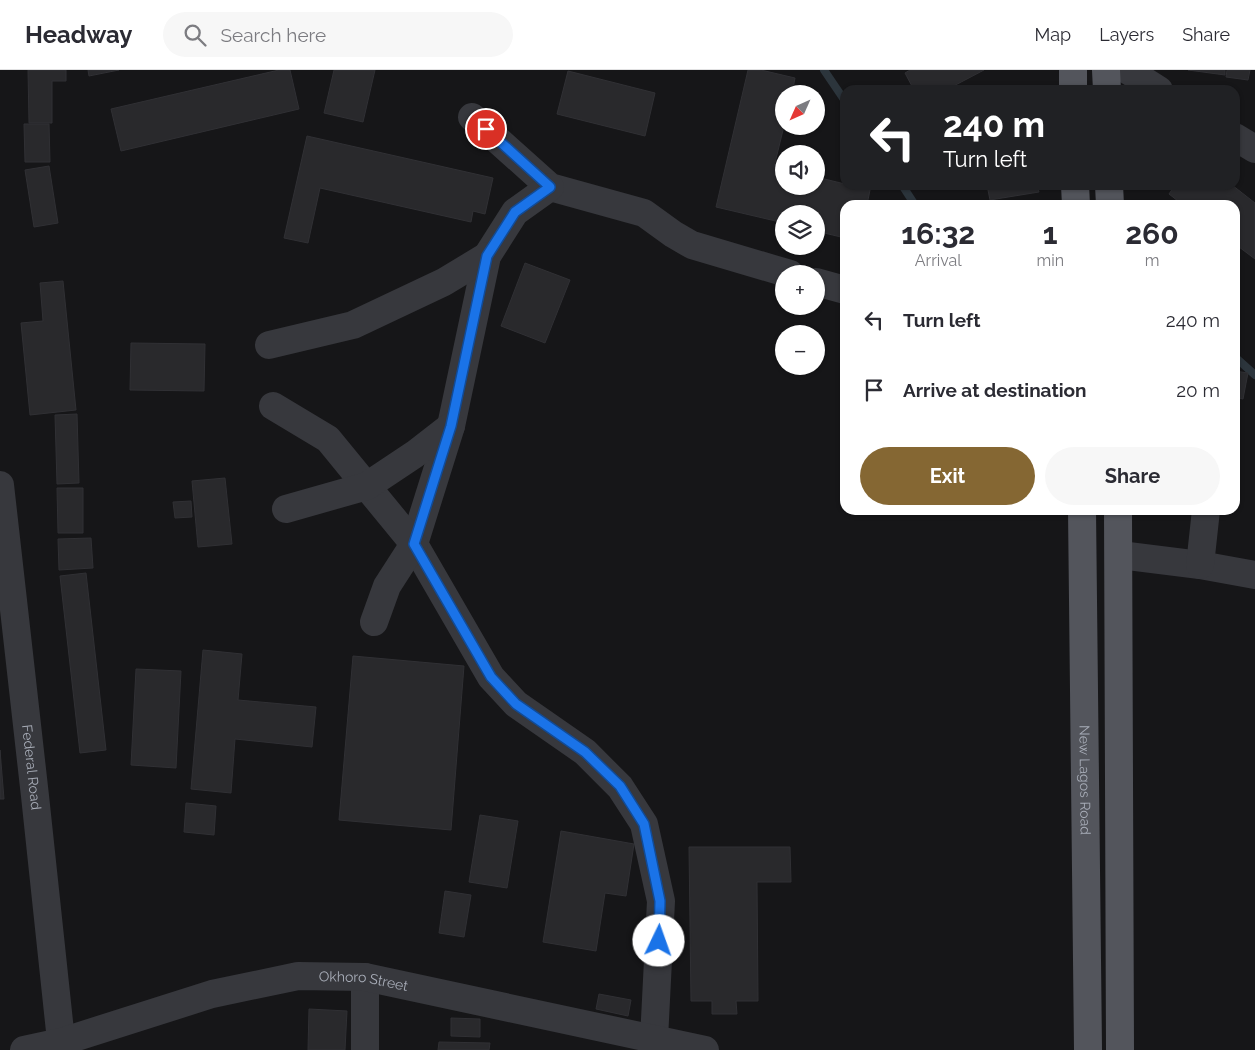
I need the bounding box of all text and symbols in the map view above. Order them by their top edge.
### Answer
search box [163,12,513,57]
text: Headway [25,20,133,49]
icon: search [181,21,209,49]
text: Search here [221,24,326,46]
text: Map [1035,24,1071,45]
text: Layers [1099,24,1154,45]
text: Share [1182,24,1230,45]
north arrow [775,85,825,135]
map controls [775,85,825,375]
text: 240 m [943,104,1045,145]
icon: left [860,105,925,170]
pin [465,108,507,150]
icon: arrive [472,115,500,143]
button: sound [775,145,825,195]
text: Turn left [943,146,1027,172]
button: layers [775,205,825,255]
text: 16:32 [901,216,975,251]
text: 1 [1043,216,1058,251]
text: 260 [1125,216,1179,251]
text: Arrival [915,251,962,270]
text: min [1036,251,1064,270]
text: m [1145,251,1159,270]
button: + [775,265,825,315]
icon: left [860,306,888,334]
text: Turn left [903,309,980,331]
text: 240 m [1166,309,1220,331]
button: − [775,325,825,375]
icon: arrive [860,376,888,404]
text: Arrive at destination [903,379,1087,401]
text: 20 m [1176,379,1220,401]
button: Exit [860,447,1035,505]
button: Share [1045,447,1220,505]
street label: Federal Road [19,724,44,811]
street label: New Lagos Road [1076,725,1094,835]
position arrow [632,914,684,966]
street label: Okhoro Street [319,968,410,994]

